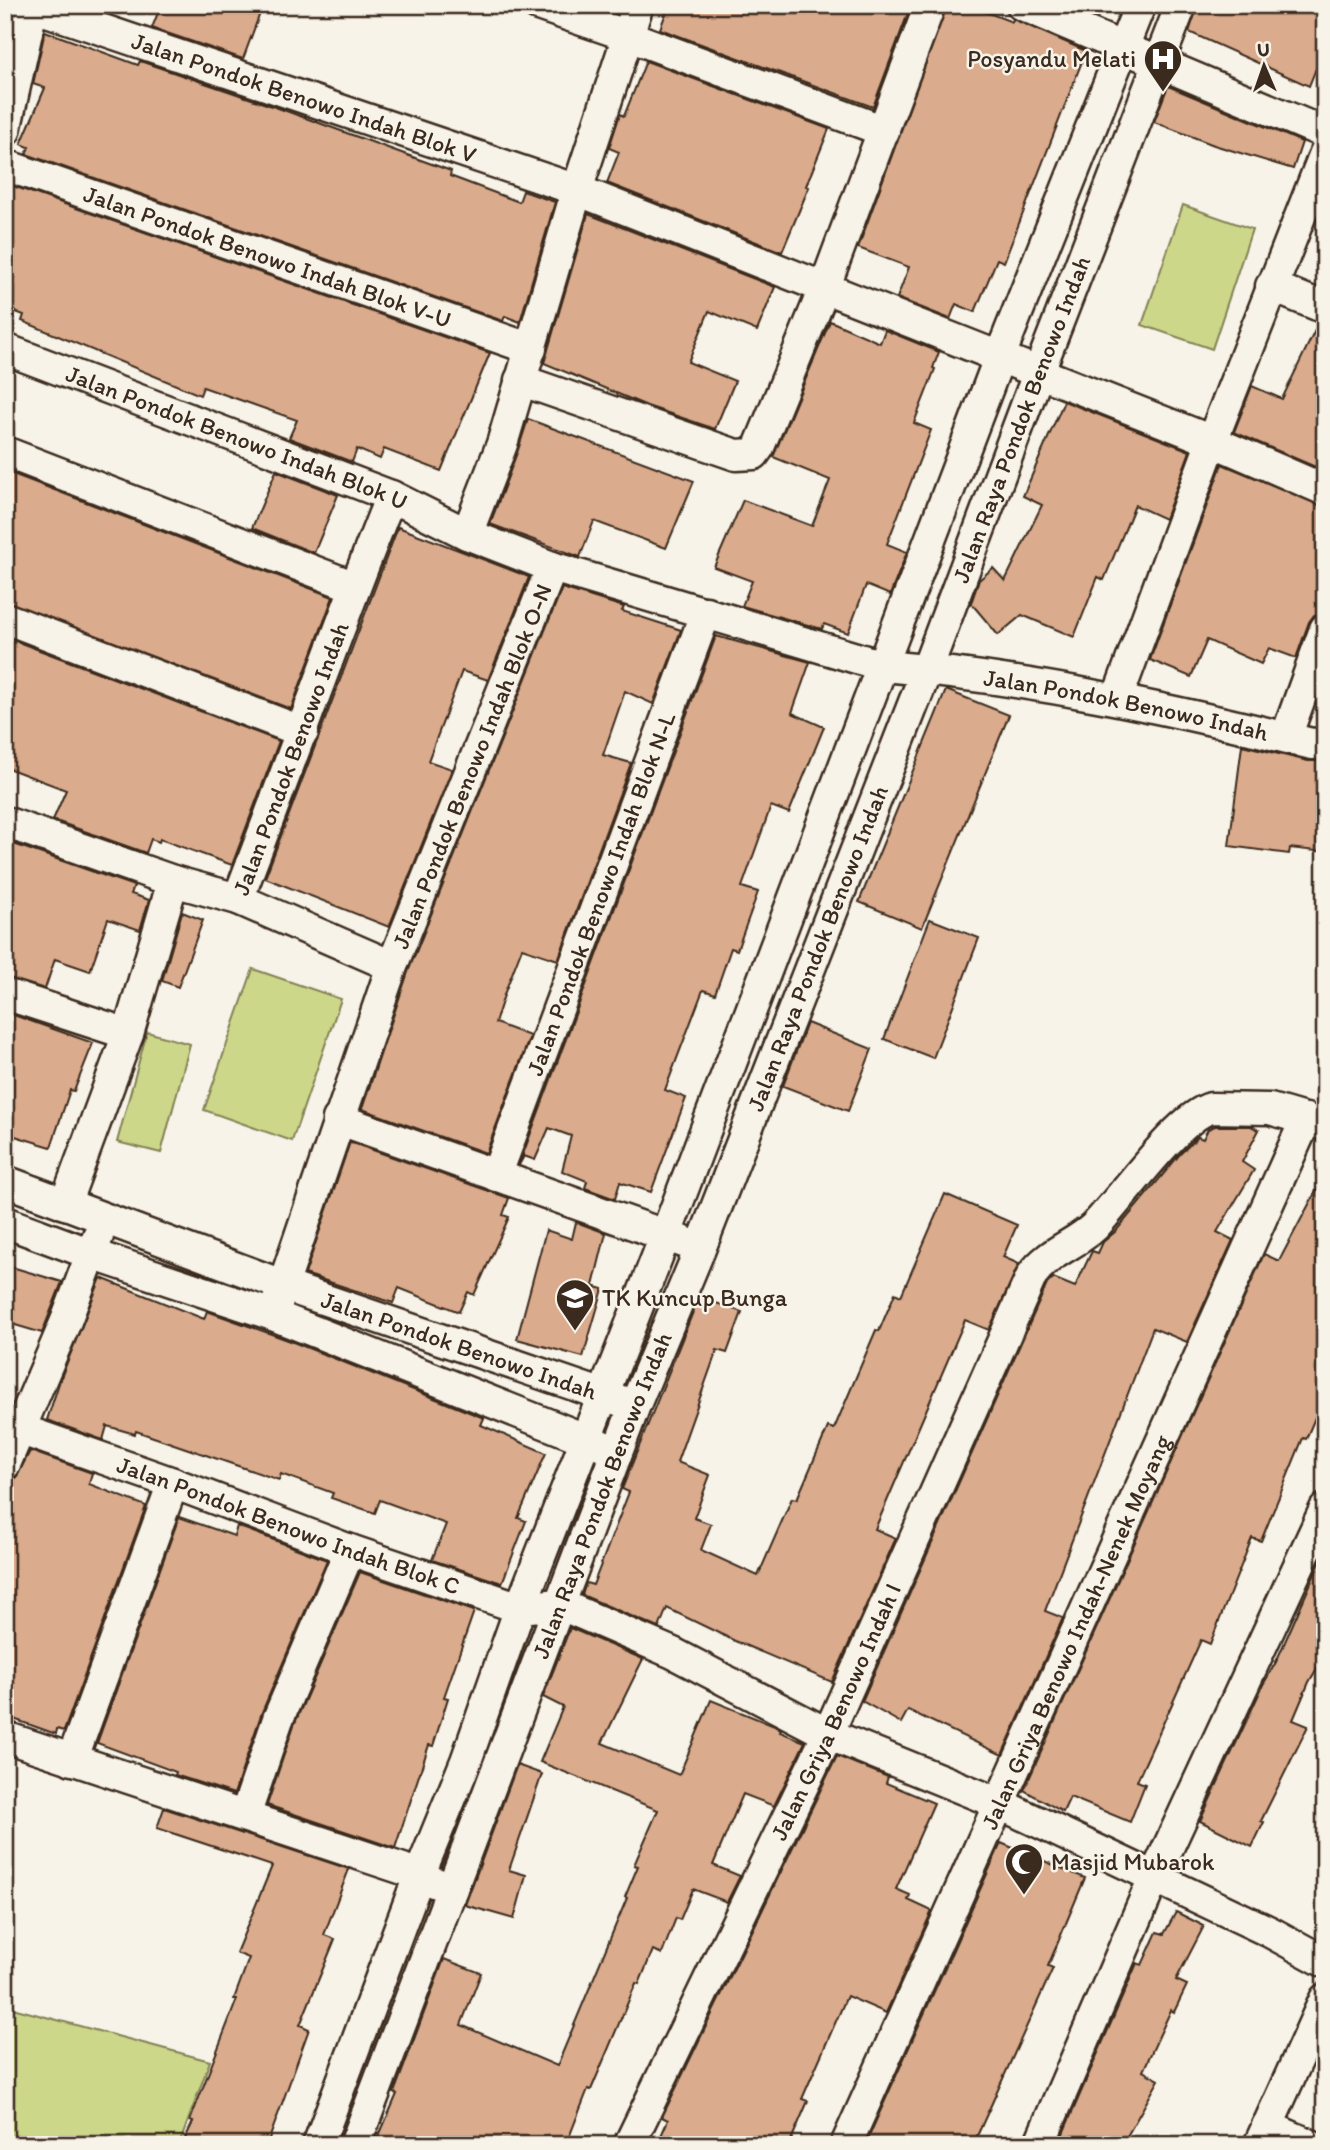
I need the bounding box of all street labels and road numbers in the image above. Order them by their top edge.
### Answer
street label: Jalan Pondok Benowo Indah Blok V [128,26,480,169]
street label: Jalan Pondok Benowo Indah Blok V-U [80,179,455,334]
street label: Jalan Raya Pondok Benowo Indah [946,252,1096,587]
street label: Jalan Pondok Benowo Indah Blok U [62,359,413,516]
street label: Jalan Pondok Benowo Indah Blok O-N [386,579,558,953]
street label: Jalan Pondok Benowo Indah [226,618,355,899]
street label: Jalan Pondok Benowo Indah [982,662,1272,747]
street label: Jalan Pondok Benowo Indah Blok N-L [520,708,681,1079]
street label: Jalan Raya Pondok Benowo Indah [740,781,894,1115]
street label: Jalan Pondok Benowo Indah [317,1285,601,1406]
street label: Jalan Raya Pondok Benowo Indah [525,1328,678,1662]
street label: Jalan Griya Benowo Indah-Nenek Moyang [974,1429,1177,1834]
street label: Jalan Pondok Benowo Indah Blok C [113,1449,464,1600]
street label: Jalan Griya Benowo Indah I [764,1579,907,1845]

